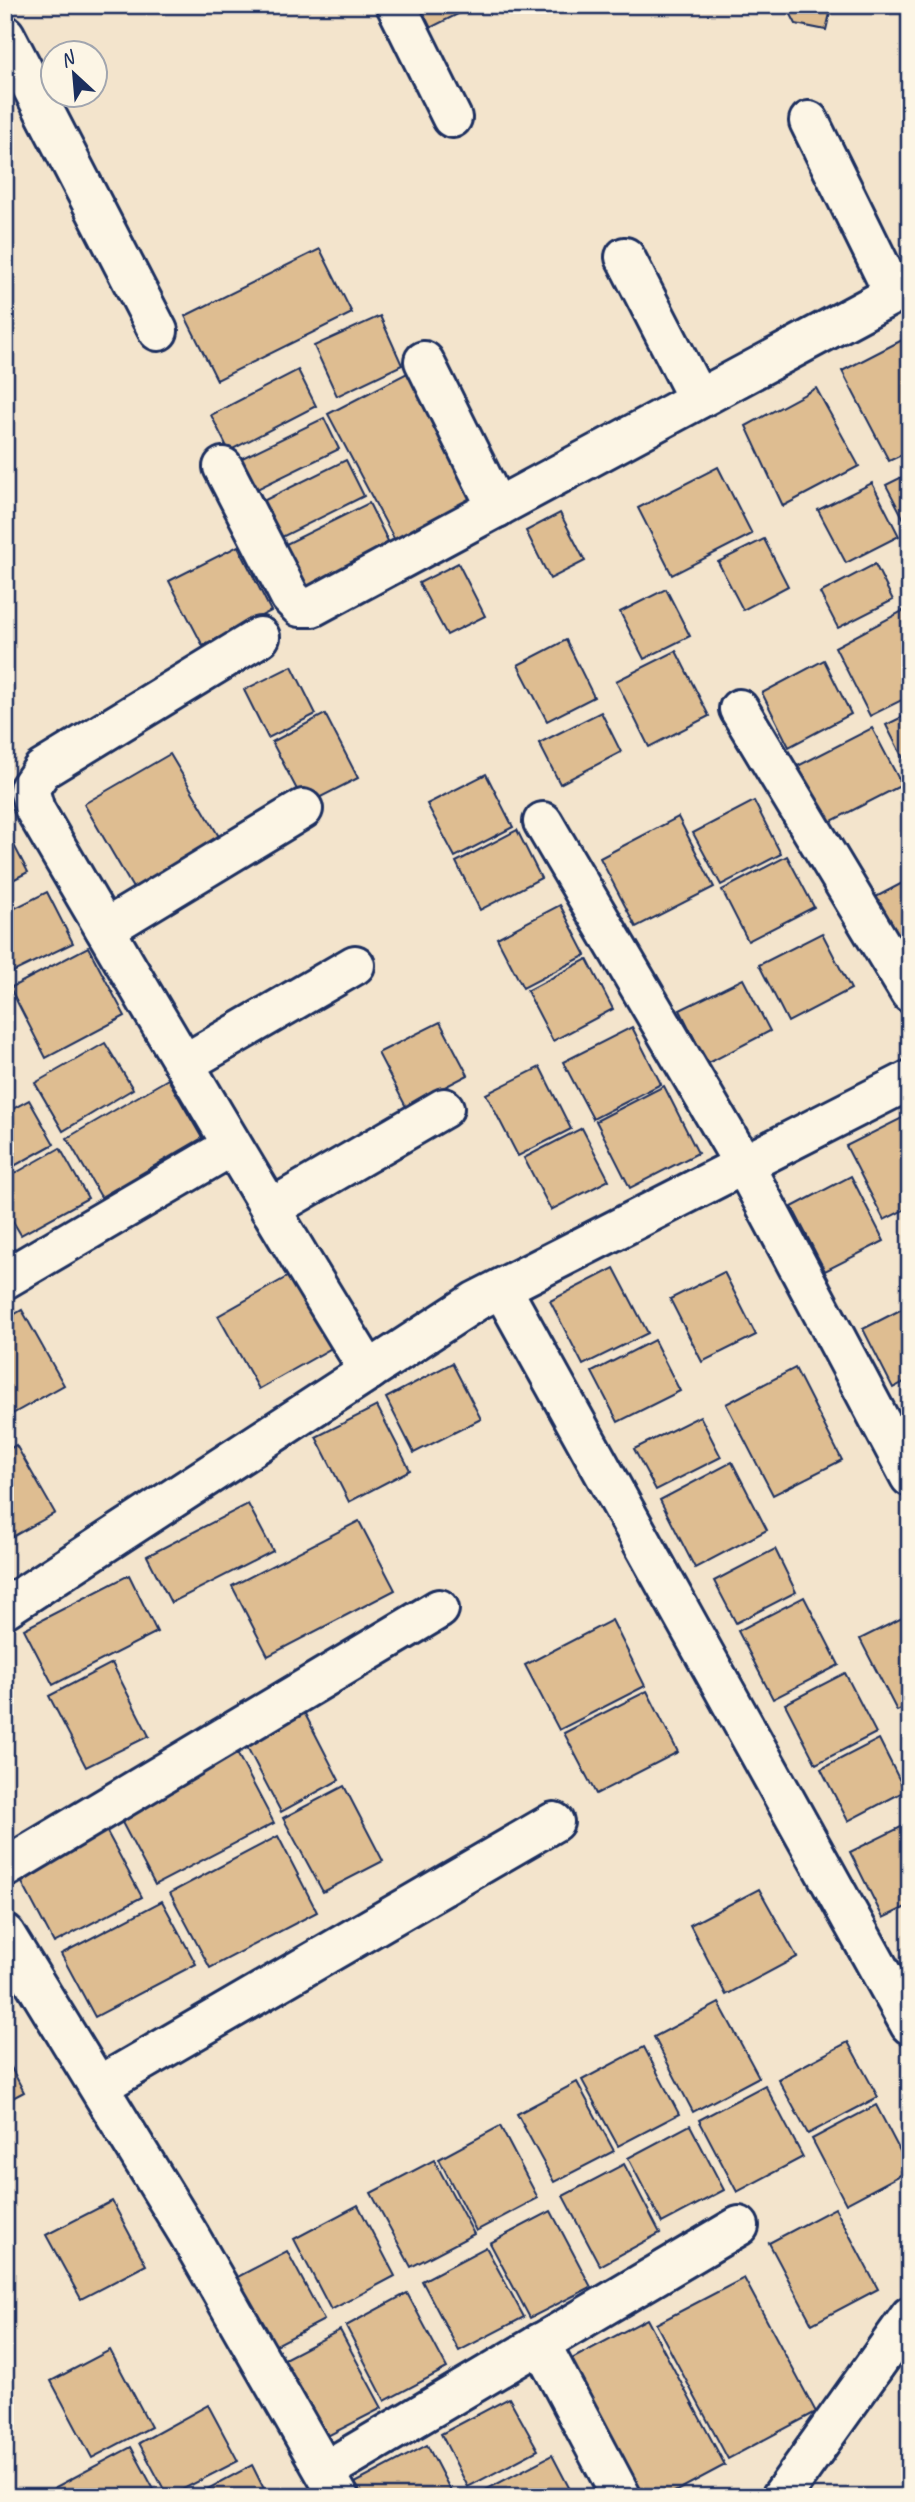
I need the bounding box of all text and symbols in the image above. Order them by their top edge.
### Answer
north arrow [38,38,108,108]
text: N [56,45,80,73]

